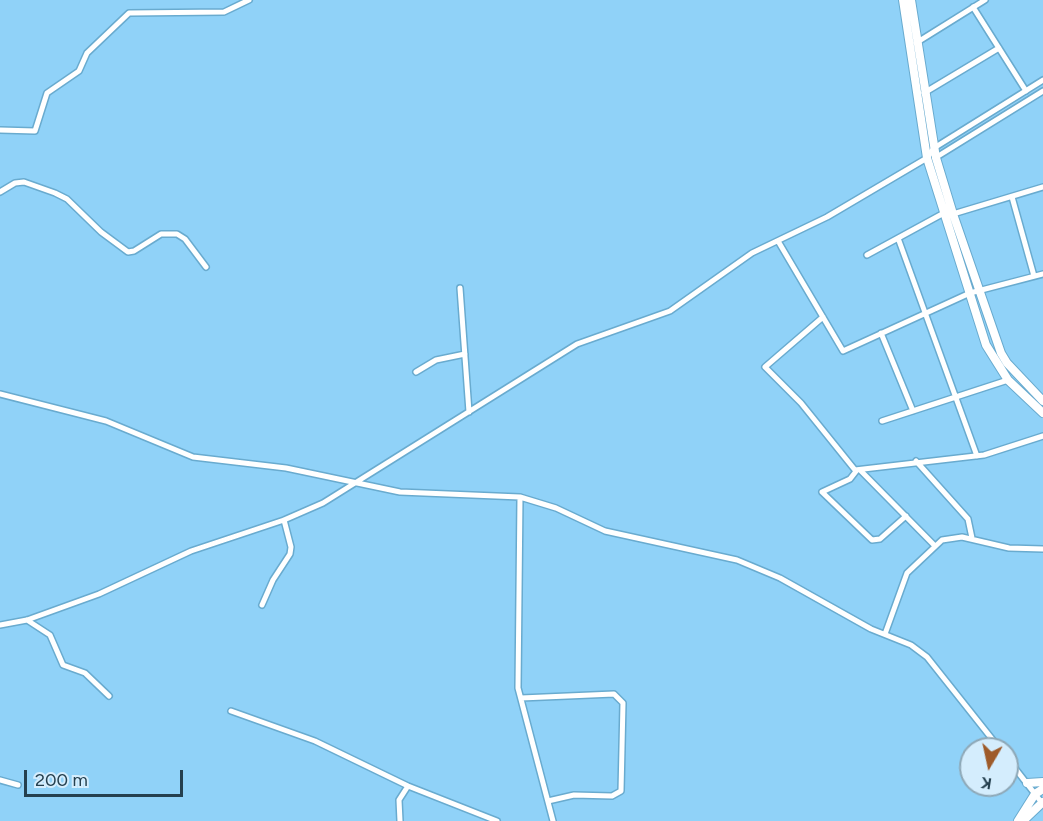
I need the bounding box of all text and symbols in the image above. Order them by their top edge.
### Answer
north arrow [959,737,1019,797]
scale bar [27,758,186,796]
text: 200 m [35,769,88,791]
text: K [980,773,993,794]

